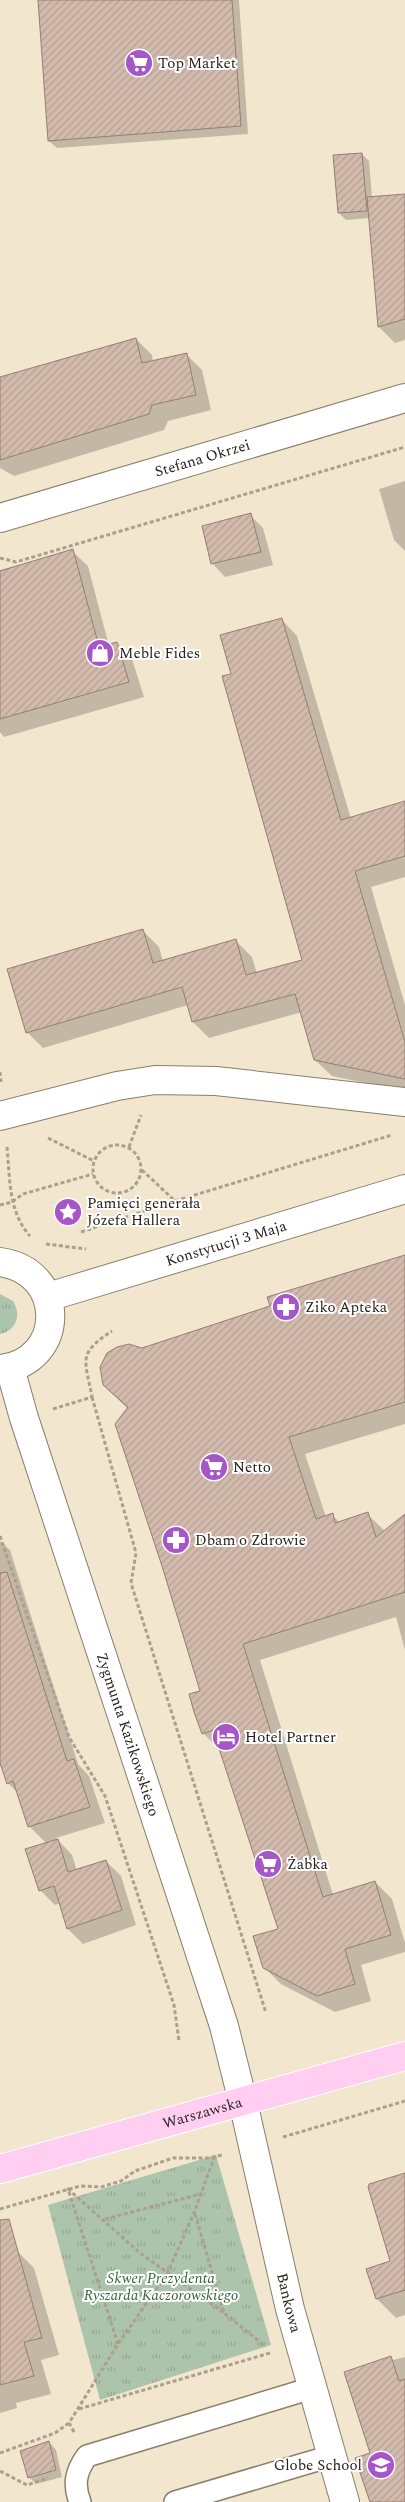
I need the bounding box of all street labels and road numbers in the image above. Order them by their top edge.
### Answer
street label: Stefana Okrzei [152,434,253,484]
street label: Konstytucji 3 Maja [163,1214,290,1273]
street label: Zygmunta Kazikowskiego [90,1650,165,1819]
street label: Warszawska [160,2091,246,2135]
street label: Bankowa [270,2271,307,2336]

